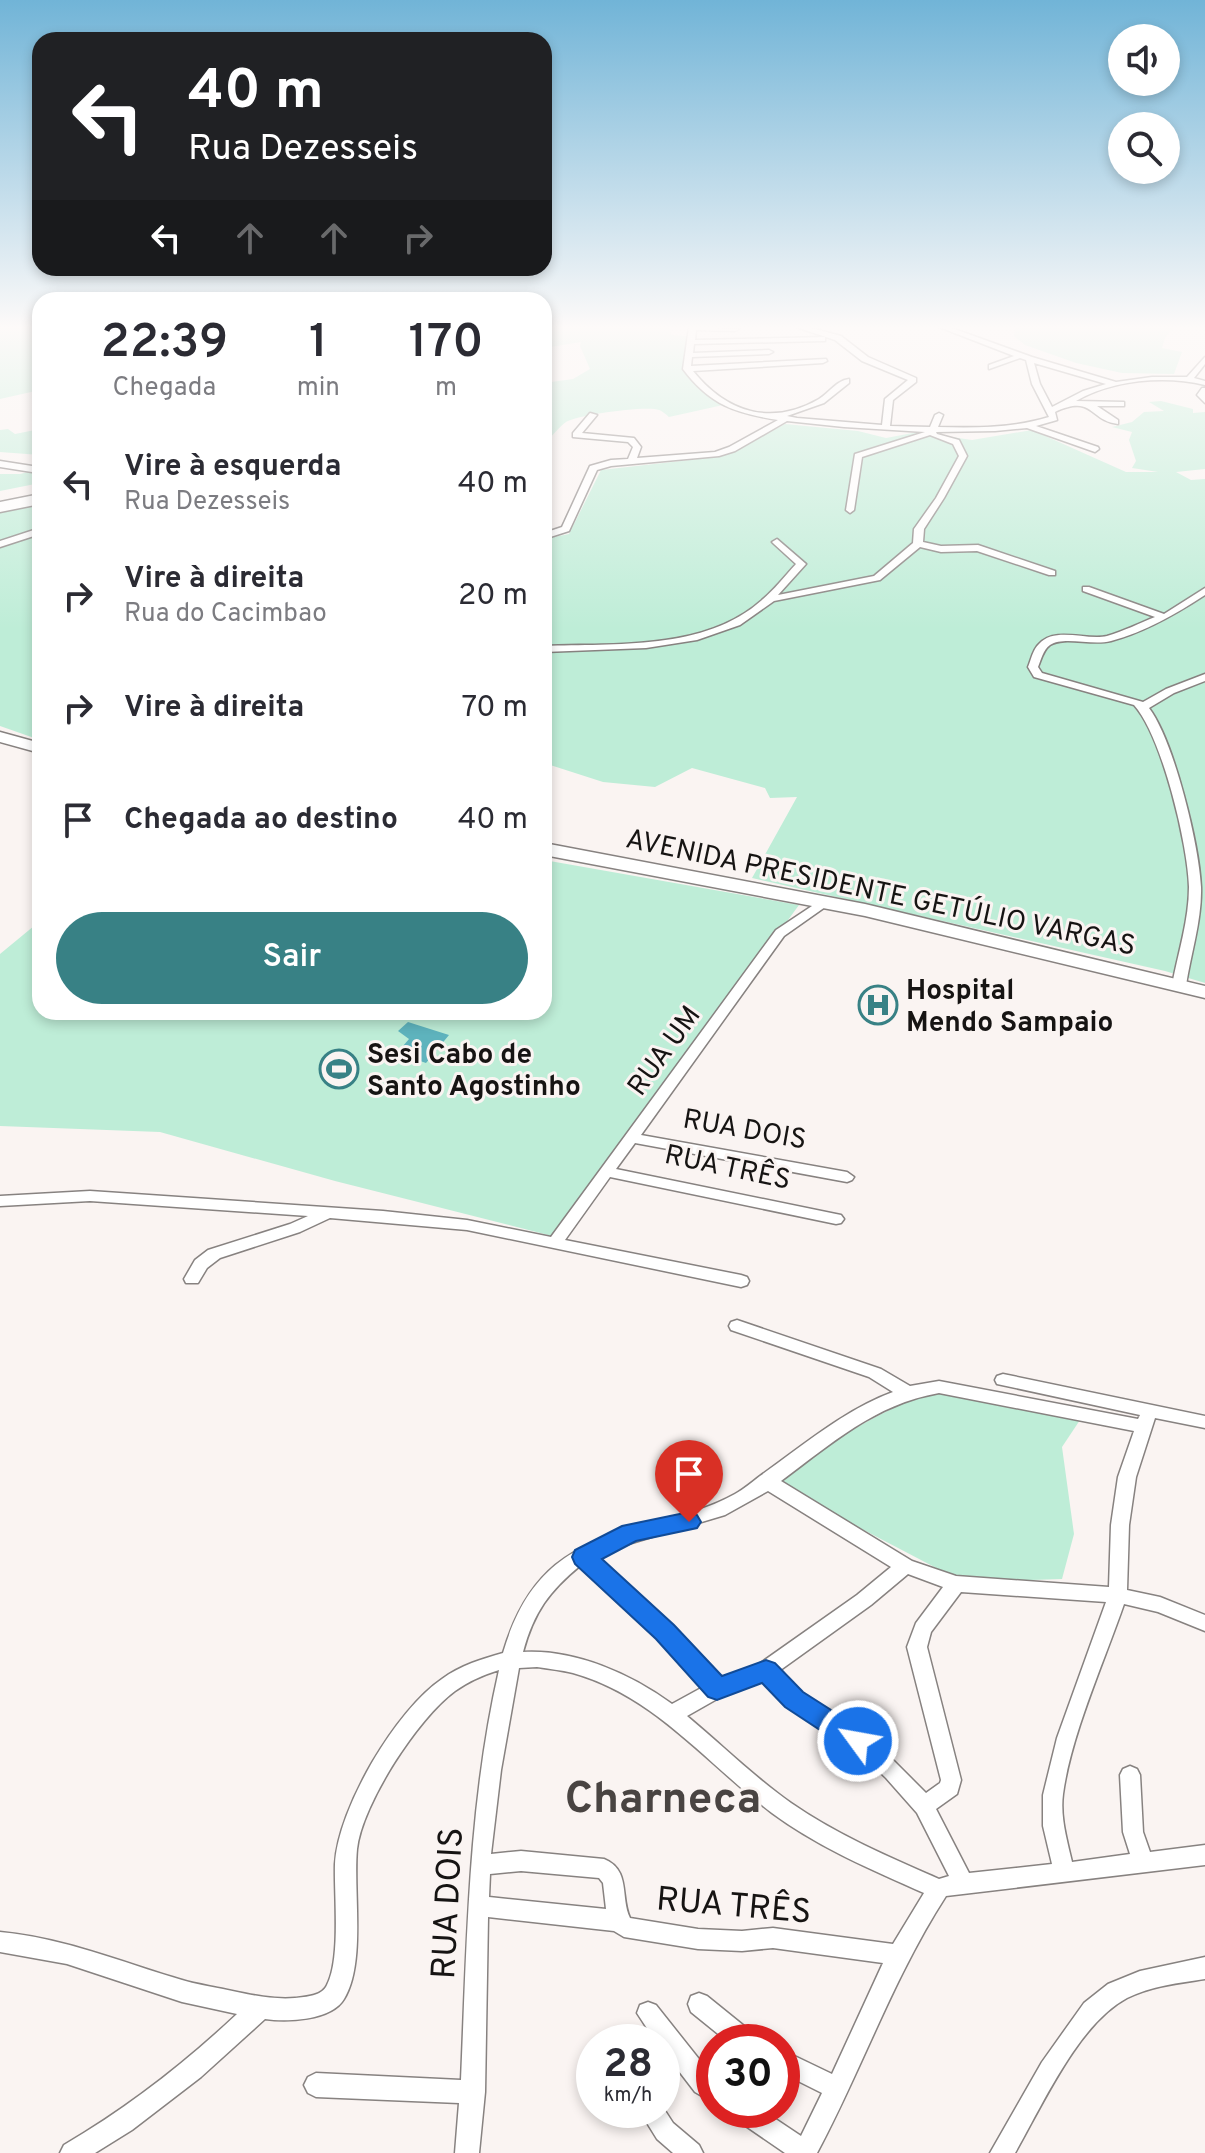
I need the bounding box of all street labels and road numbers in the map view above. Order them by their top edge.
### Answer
street label: AVENIDA PRESIDENTE GETÚLIO VARGAS [622,820,1139,966]
street label: RUA UM [621,1000,710,1104]
street label: RUA DOIS [680,1102,809,1160]
street label: RUA TRÊS [661,1136,794,1200]
street label: RUA DOIS [424,1826,475,1980]
street label: RUA TRÊS [654,1877,813,1936]

